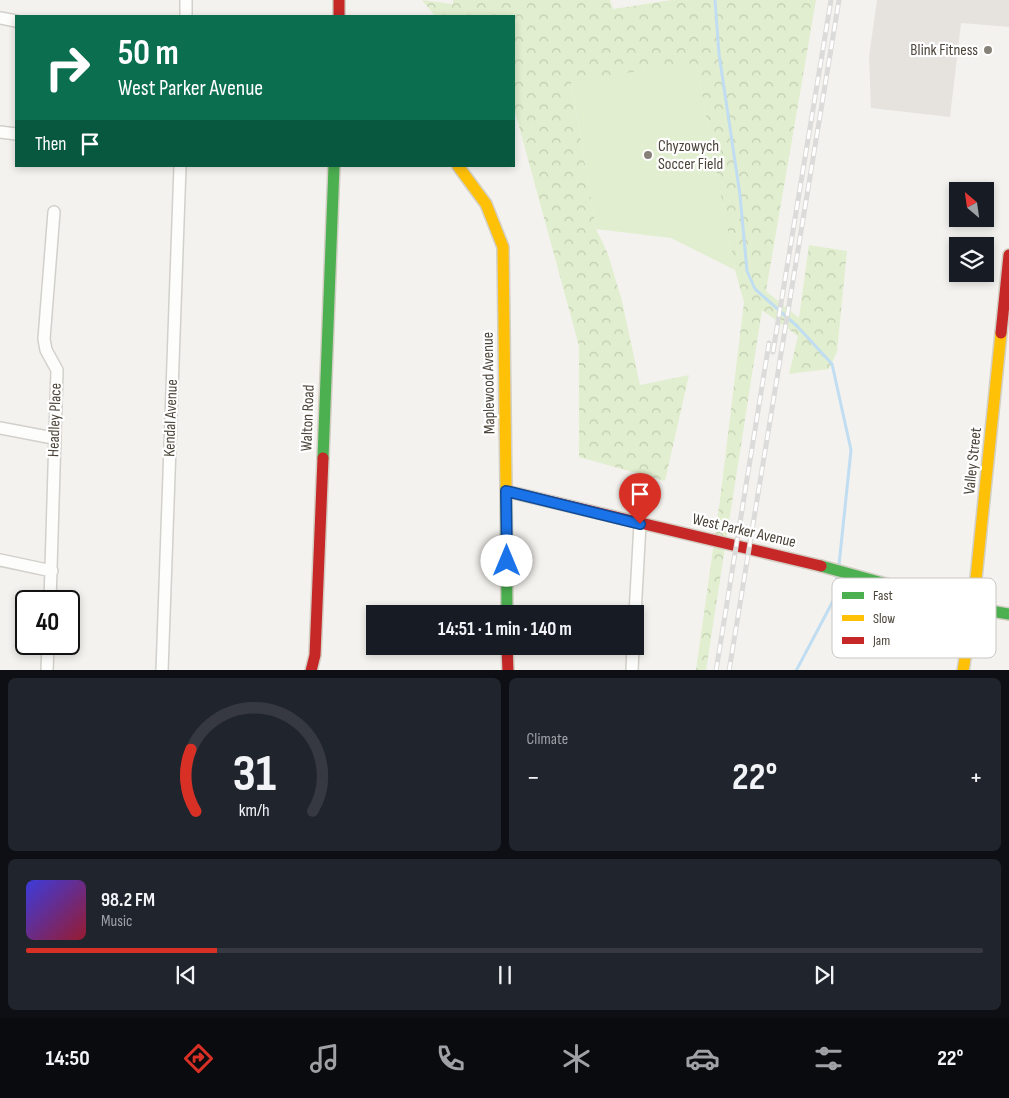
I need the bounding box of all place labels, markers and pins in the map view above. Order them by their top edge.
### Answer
place label: Blink Fitness [910,41,978,60]
marker: Blink Fitness [982,44,994,56]
place label: Chyzowych Soccer Field [658,137,723,174]
marker: Chyzowych Soccer Field [642,149,654,161]
pin [619,473,661,524]

